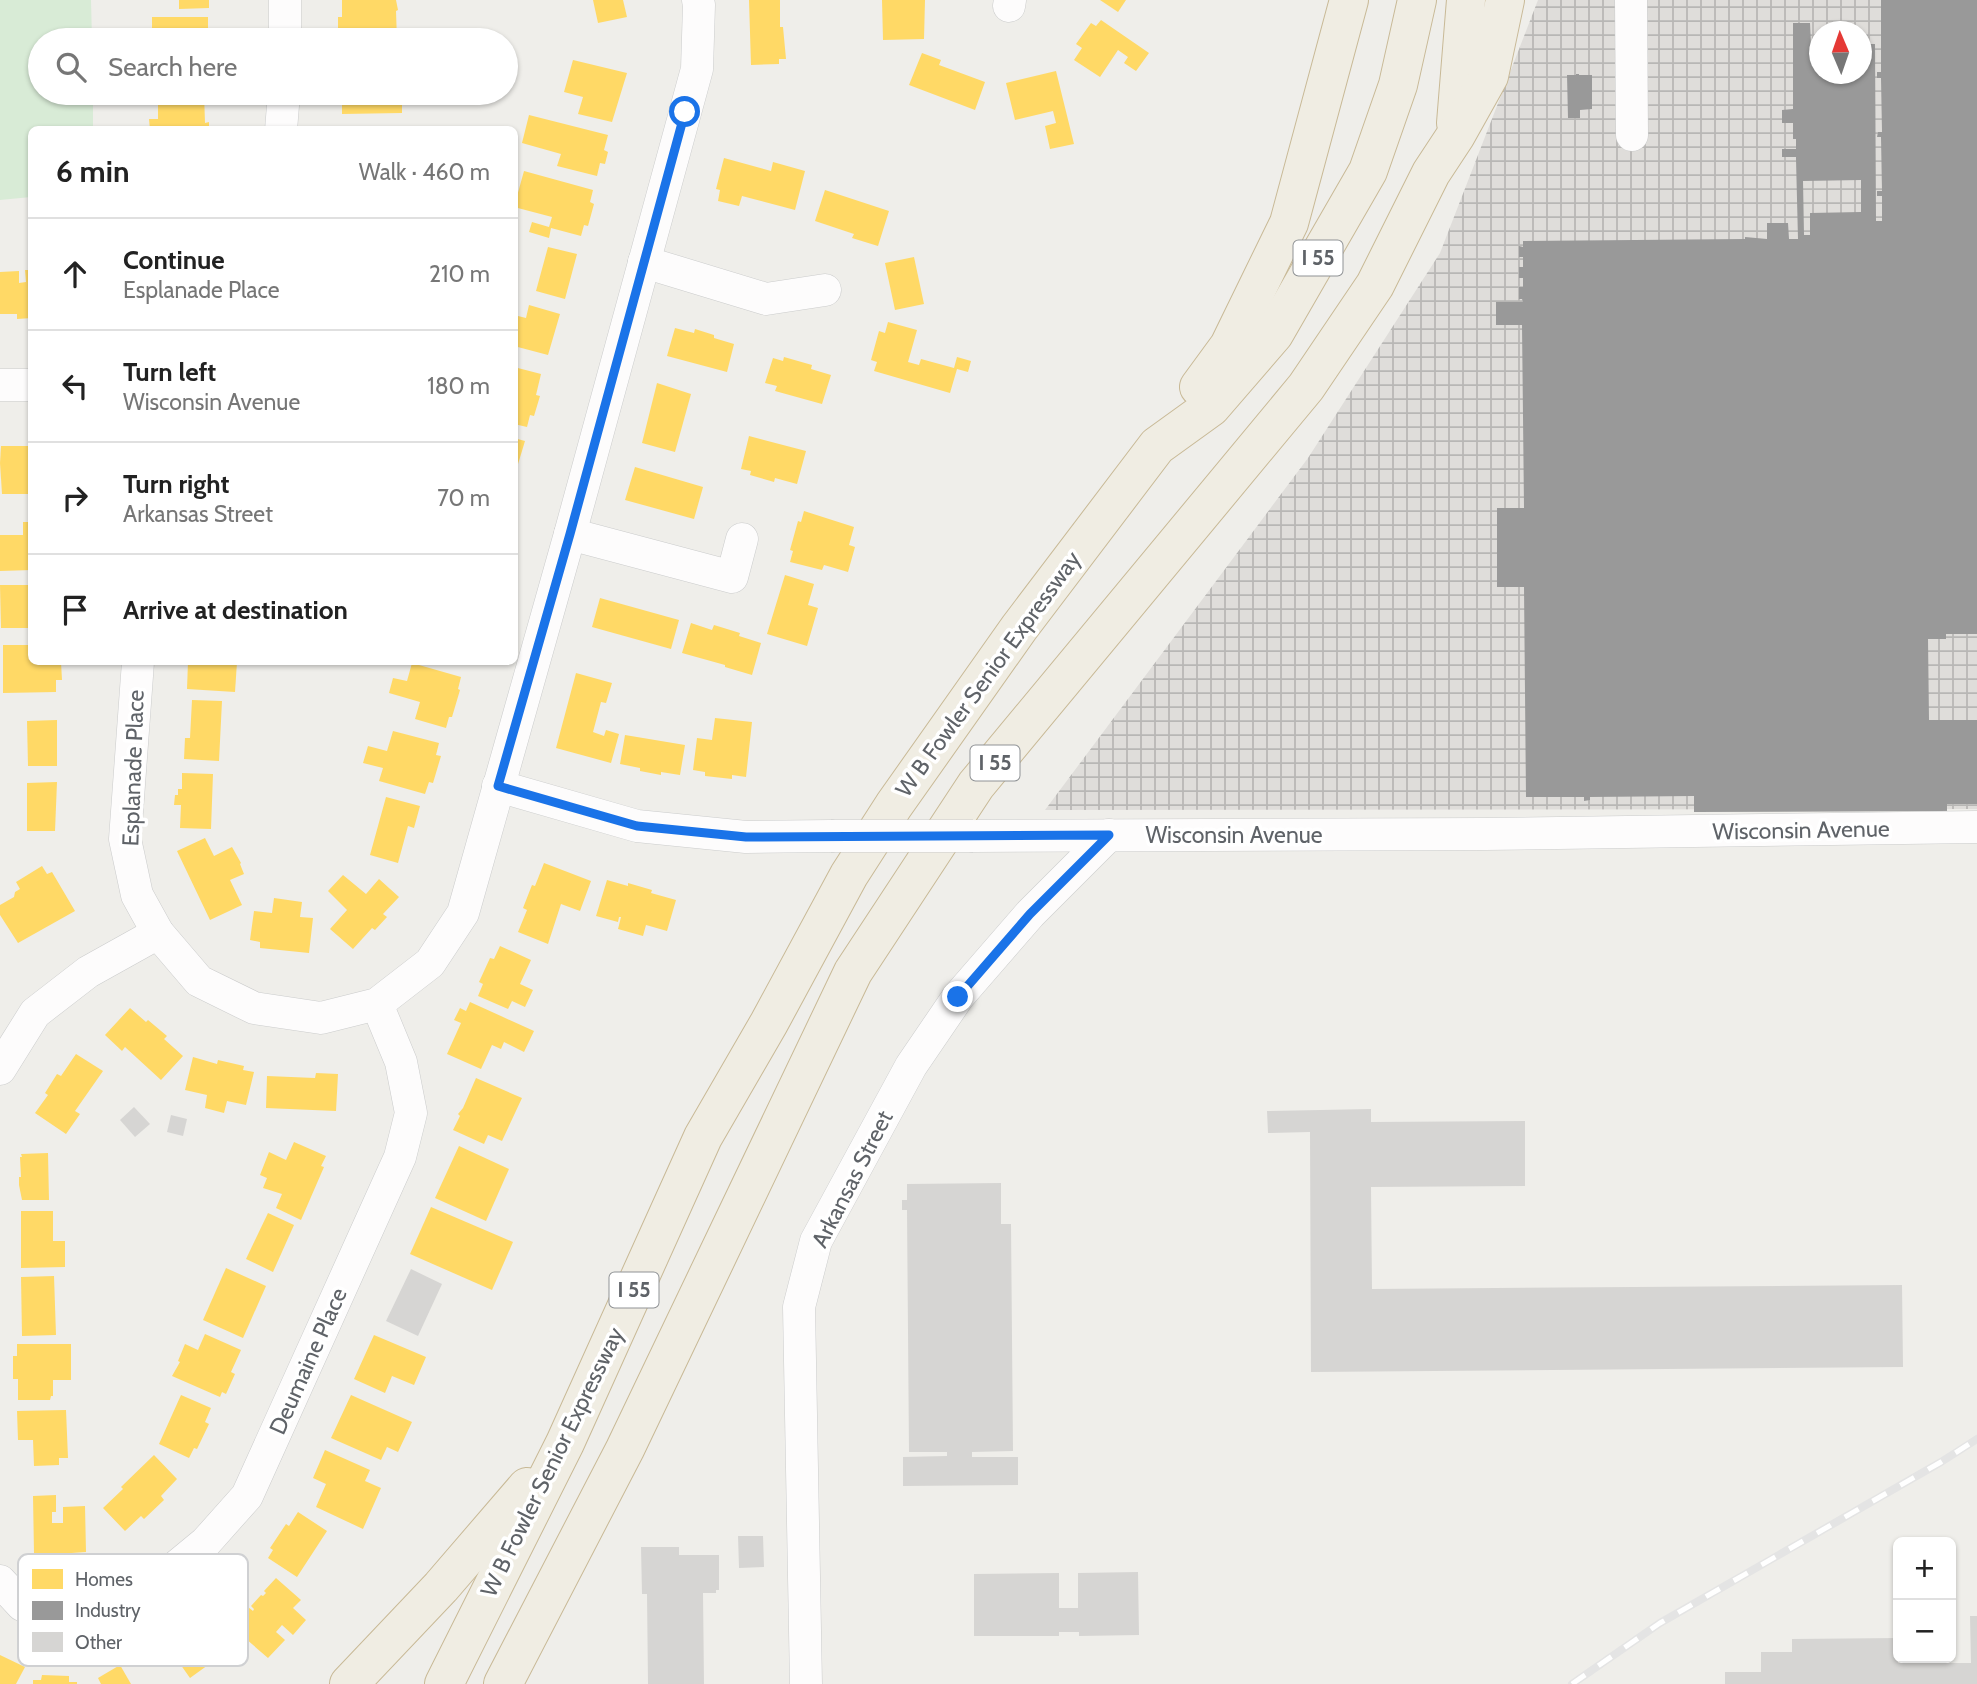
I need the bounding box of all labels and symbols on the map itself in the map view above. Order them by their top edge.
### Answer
north arrow [1809,21,1872,84]
route start [669,96,700,127]
road number: I 55 [1294,240,1342,276]
street label: W B Fowler Senior Expressway [889,545,1087,802]
street label: Esplanade Place [116,689,150,847]
road number: I 55 [970,746,1020,780]
street label: Wisconsin Avenue [1712,814,1890,846]
street label: Wisconsin Avenue [1145,821,1323,849]
route end [942,981,973,1012]
street label: Arkansas Street [806,1106,899,1252]
road number: I 55 [610,1272,658,1308]
street label: Deumaine Place [263,1283,353,1439]
street label: W B Fowler Senior Expressway [474,1322,630,1601]
legend [18,1554,248,1666]
text: Homes [75,1568,133,1591]
text: Industry [75,1599,141,1622]
text: Other [75,1631,122,1654]

